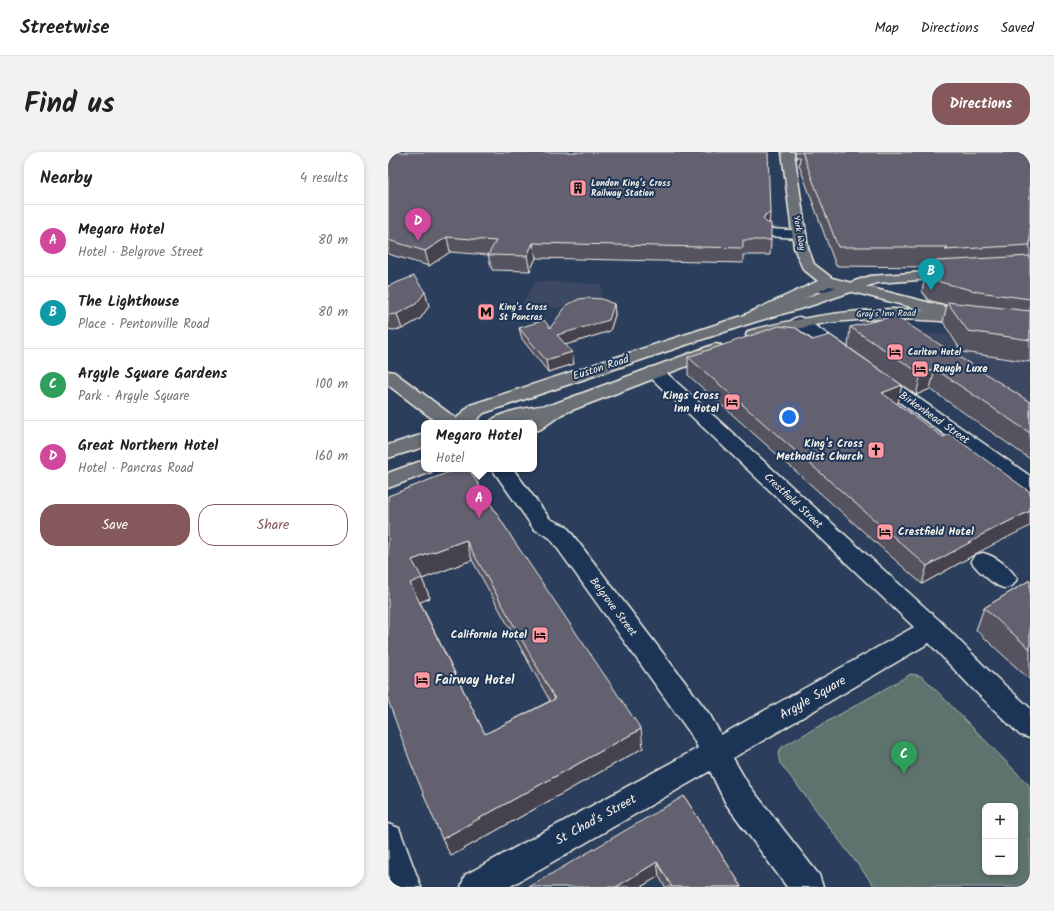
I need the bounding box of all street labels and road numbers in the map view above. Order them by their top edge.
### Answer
street label: York Way [789,214,810,253]
street label: Gray's Inn Road [856,306,916,322]
street label: Euston Road [571,350,632,386]
street label: Birkenhead Street [895,387,974,450]
street label: Crestfield Street [759,469,827,534]
street label: Belgrove Street [585,573,642,641]
street label: Argyle Square [776,670,851,726]
street label: St Chad's Street [552,789,641,851]

